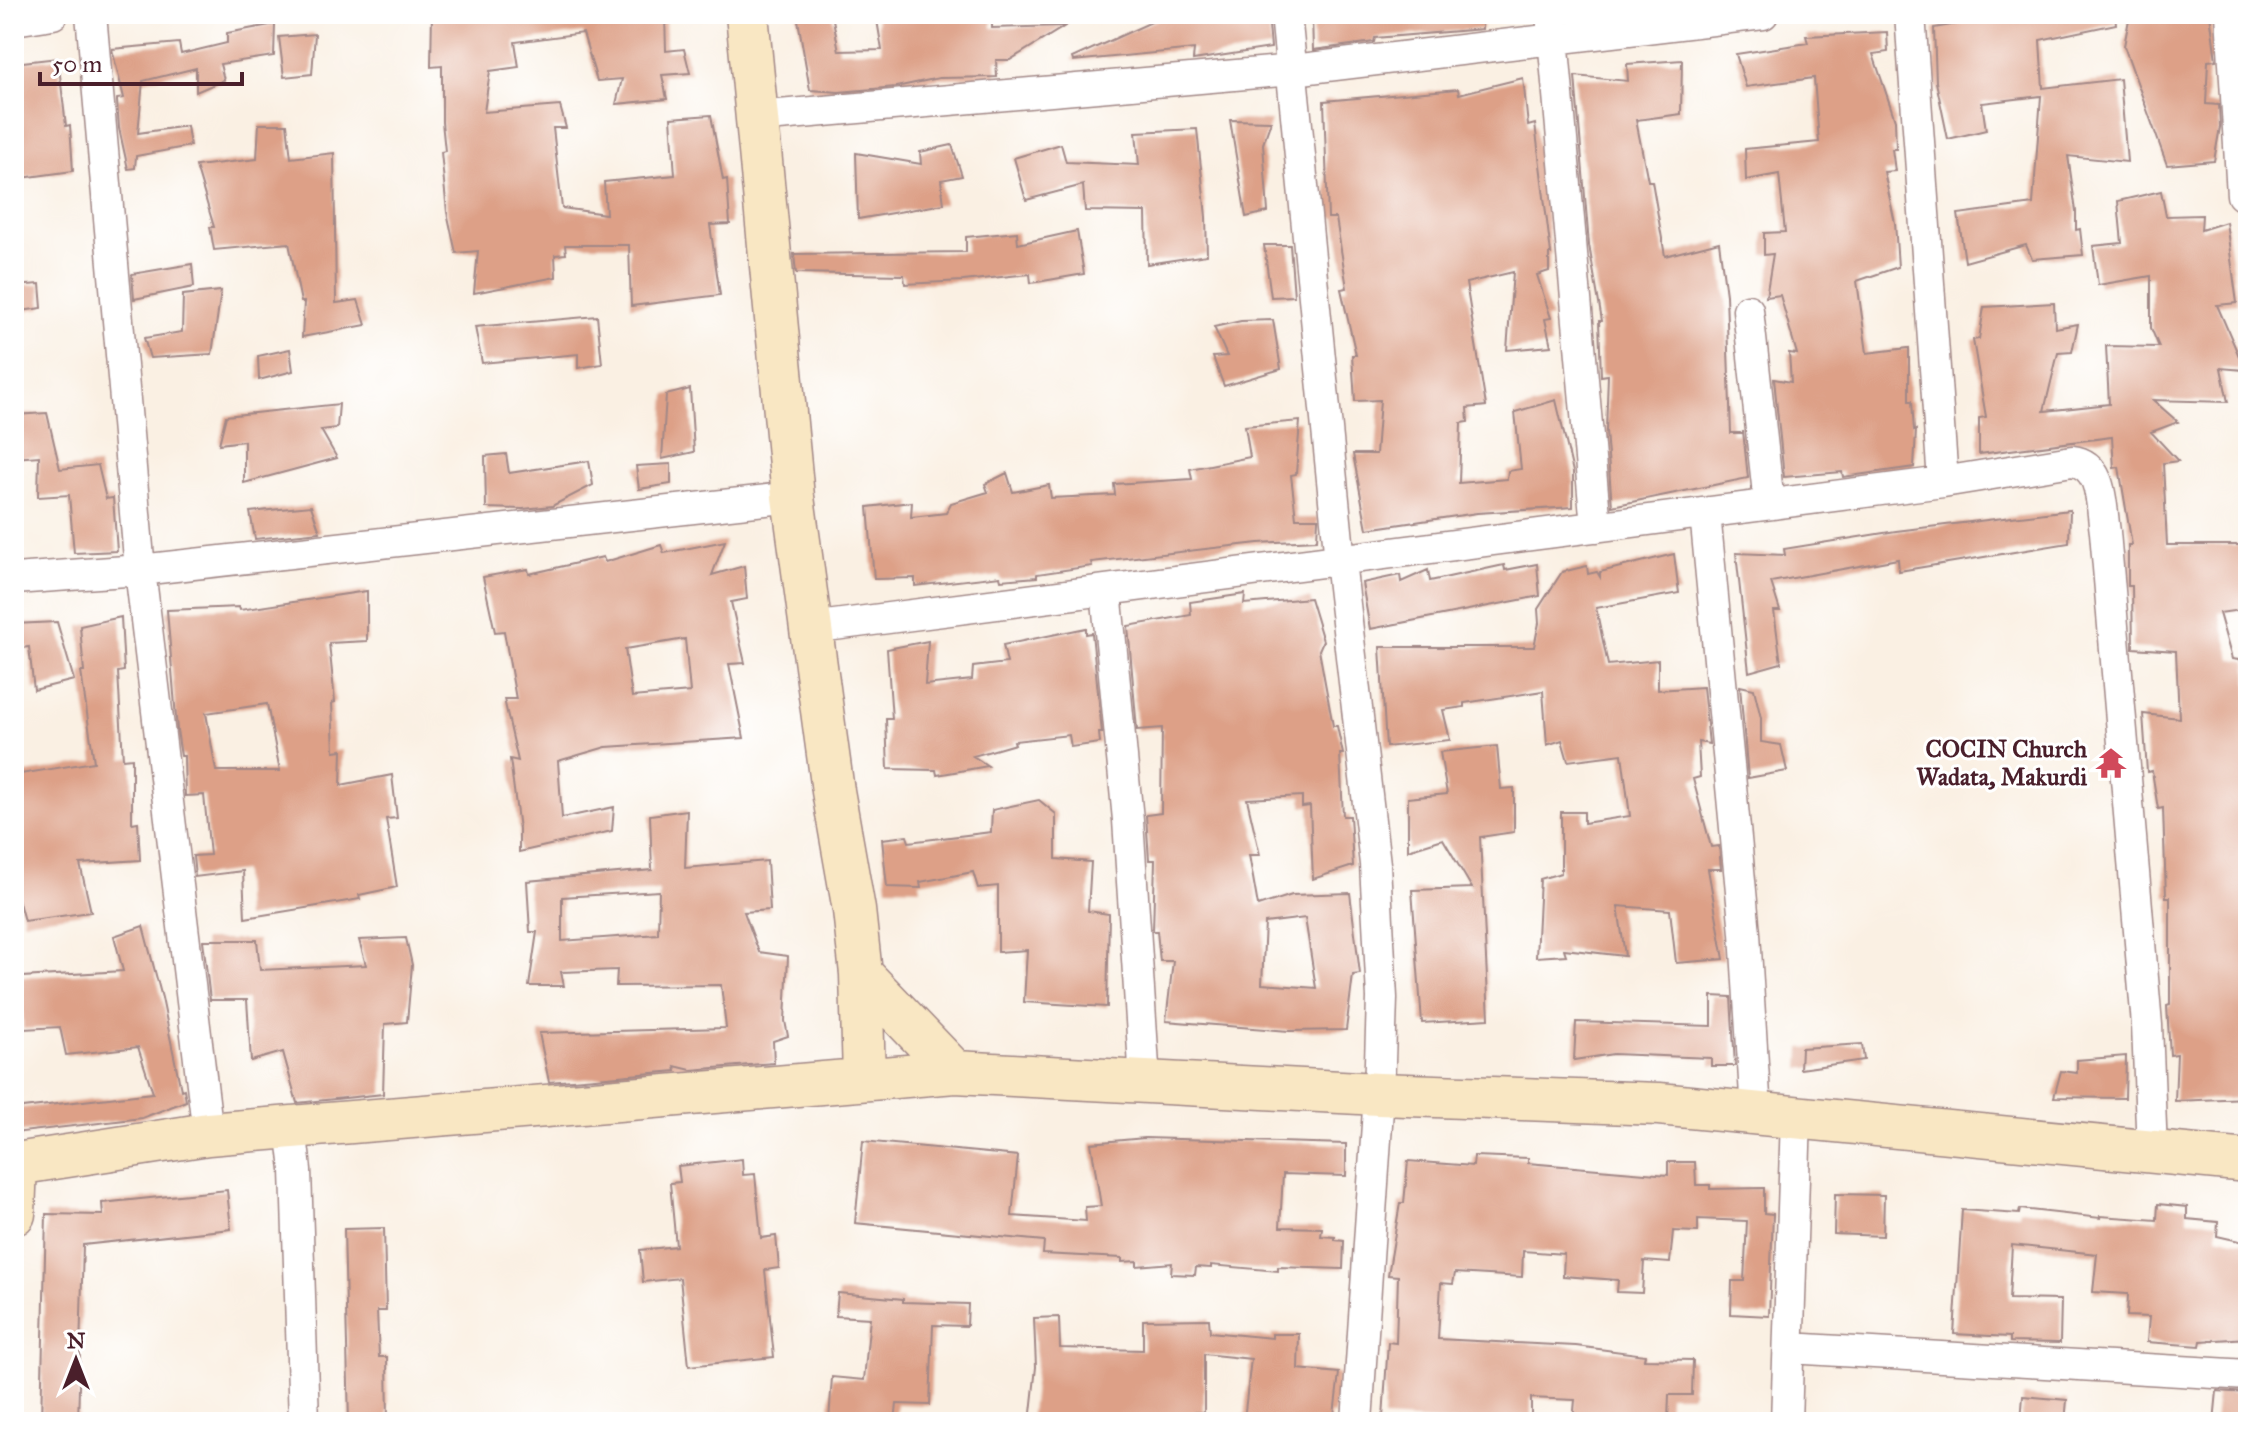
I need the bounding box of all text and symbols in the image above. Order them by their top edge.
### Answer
scale bar [40,36,242,86]
text: 50 m [52,49,102,79]
place label: COCIN Church Wadata, Makurdi [1916,734,2088,792]
temple icon: COCIN Church Wadata, Makurdi [2094,746,2128,780]
north arrow [36,1320,116,1400]
text: N [67,1327,86,1354]

